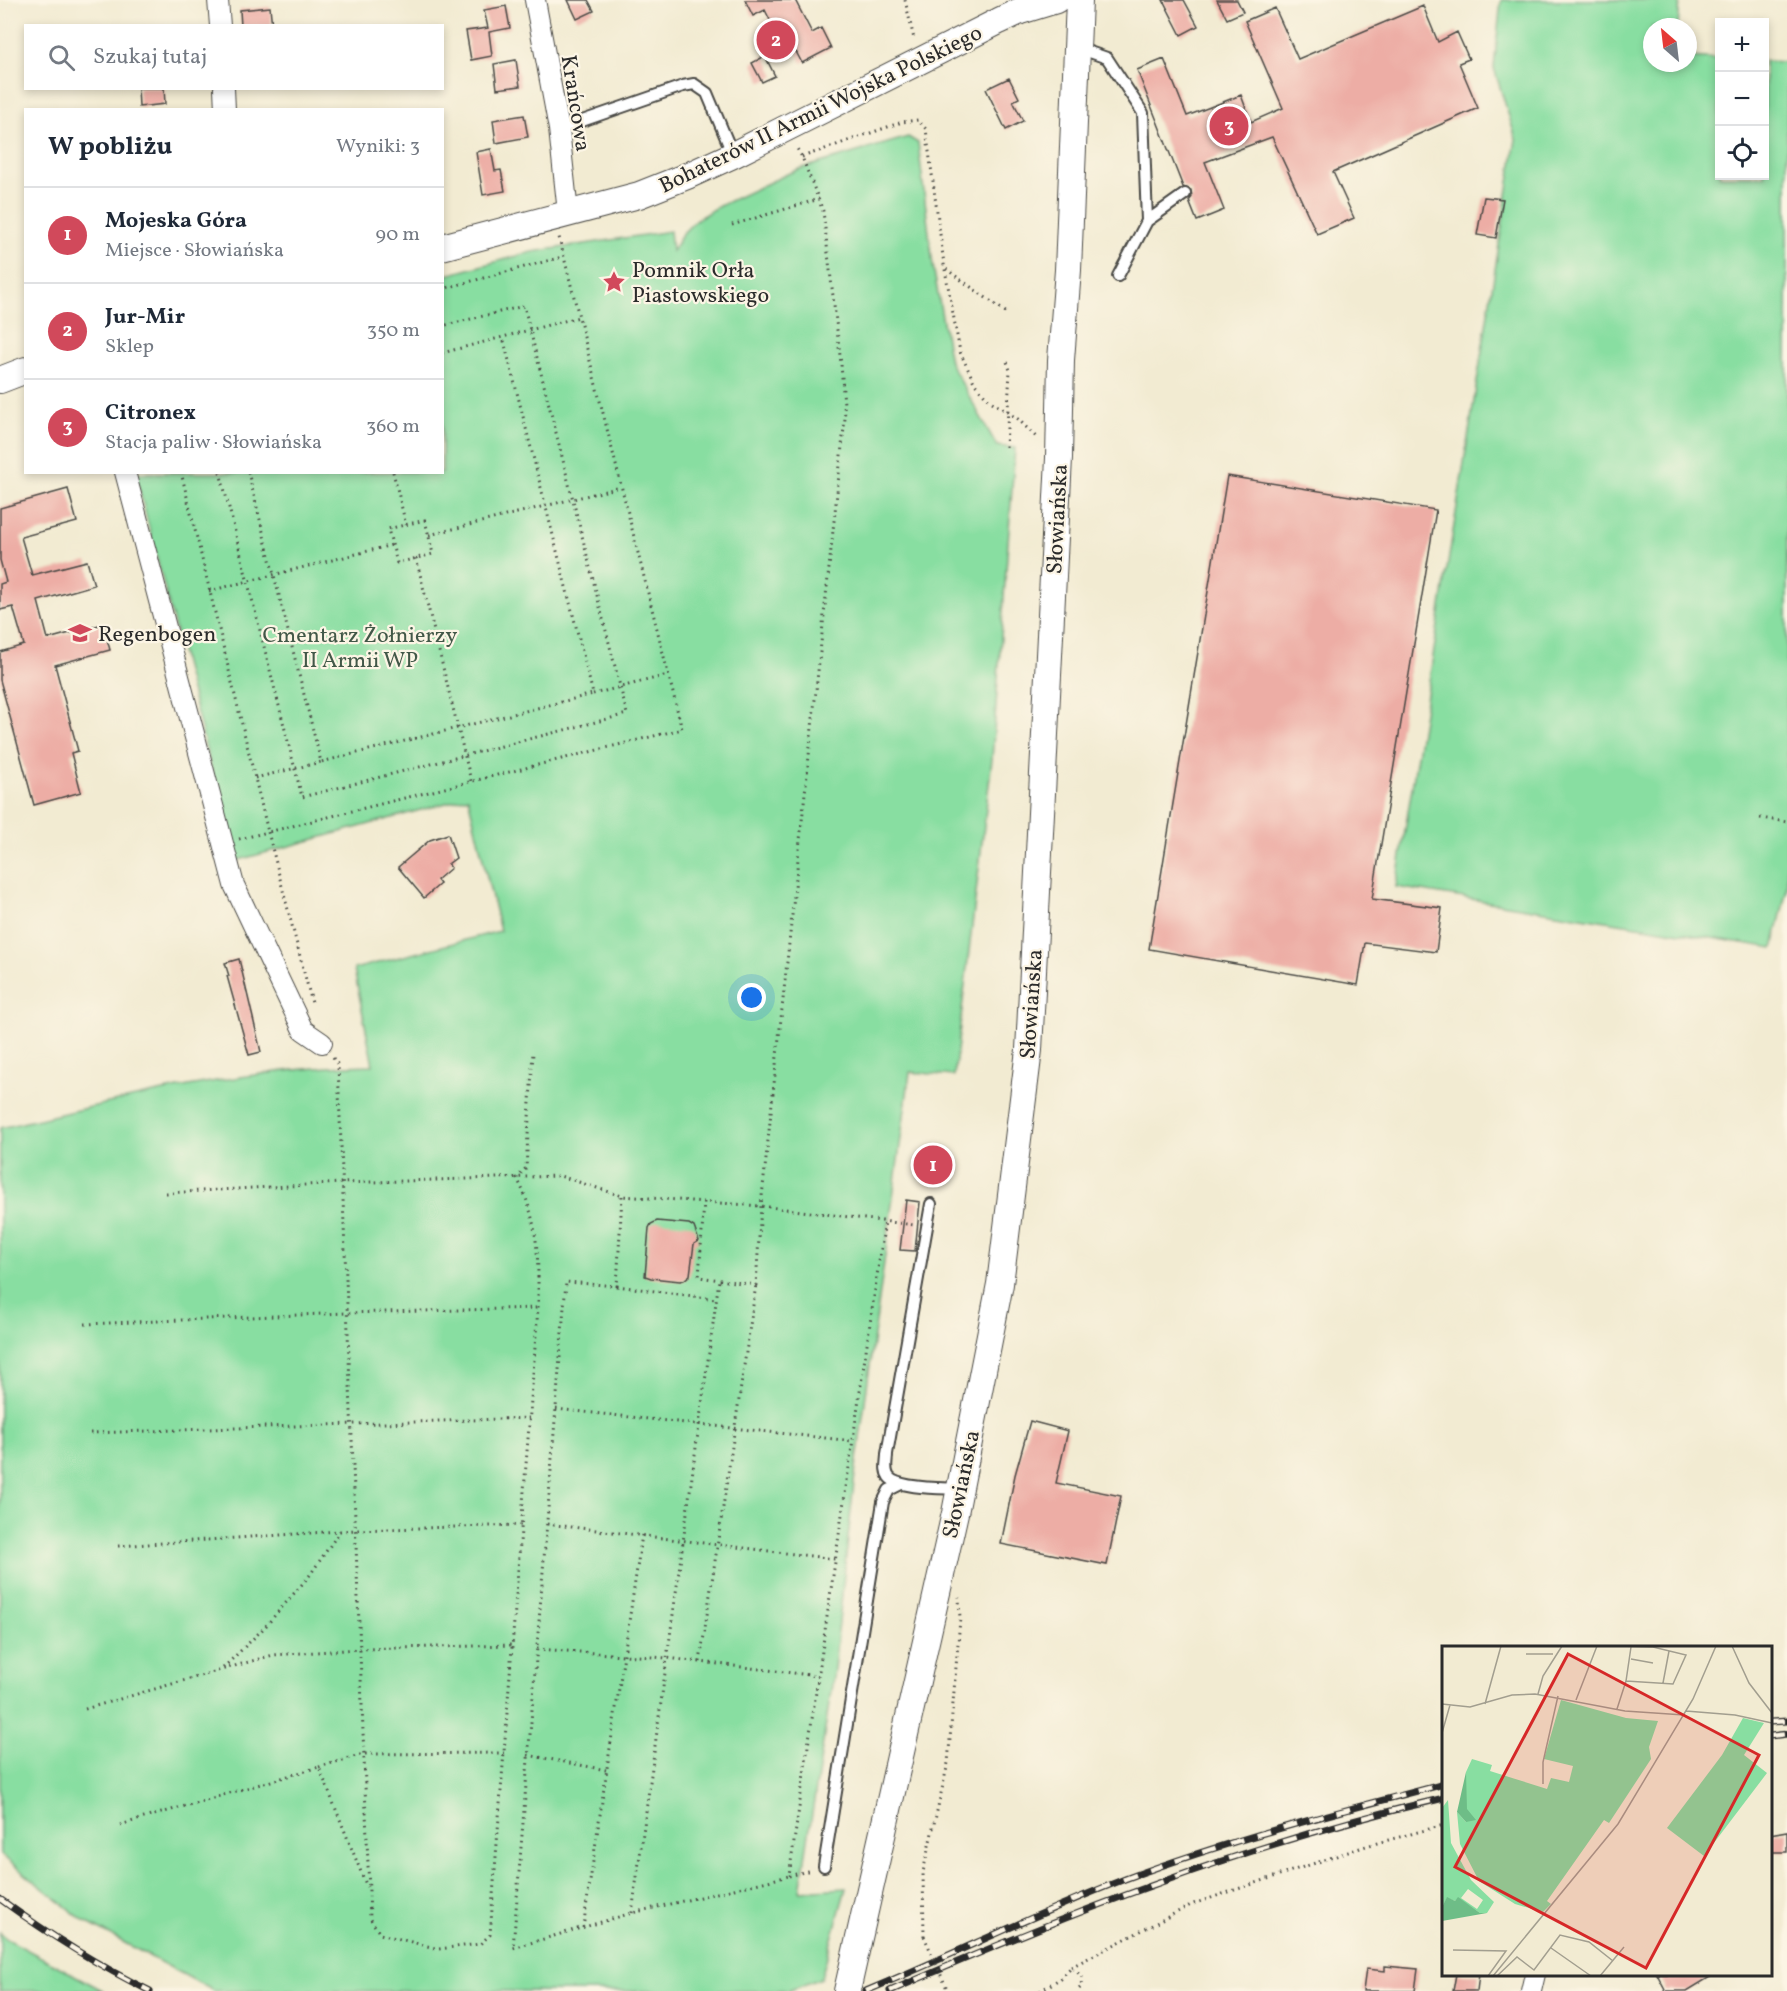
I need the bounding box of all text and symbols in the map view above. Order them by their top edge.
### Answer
street label: Bohaterów II Armii Wojska Polskiego [654,18,988,202]
pin: 2 [756,18,796,63]
north arrow [1643,18,1697,72]
map controls [1715,18,1769,180]
button: + [1715,18,1769,72]
search box [24,24,444,90]
icon: search [45,41,78,74]
text: Szukaj tutaj [93,42,207,73]
street label: Krańcowa [552,53,597,154]
button: − [1715,72,1769,126]
pin: 3 [1210,104,1248,148]
button: locate [1715,126,1769,180]
text: W pobliżu [48,129,172,165]
text: Wyniki: 3 [336,133,420,161]
text: Mojeska Góra [105,206,247,237]
text: 1 [63,221,72,249]
text: 90 m [376,221,420,249]
text: Miejsce · Słowiańska [105,237,284,265]
place label: Pomnik Orła Piastowskiego [632,256,769,312]
place icon: Pomnik Orła Piastowskiego [601,269,627,295]
text: Jur-Mir [105,302,185,333]
text: 2 [62,317,73,345]
text: 350 m [367,317,420,345]
text: Sklep [105,333,154,361]
text: Citronex [105,398,196,429]
text: 3 [62,413,73,441]
text: 360 m [366,413,420,441]
text: Stacja paliw · Słowiańska [105,429,322,457]
street label: Słowiańska [1040,463,1077,575]
school or university icon: Regenbogen [67,620,93,646]
place label: Regenbogen [98,620,216,651]
park label: Cmentarz Żołnierzy II Armii WP [263,621,458,677]
street label: Słowiańska [1013,948,1052,1060]
your location [737,983,766,1012]
pin: 1 [914,1142,952,1188]
street label: Słowiańska [936,1427,989,1542]
inset map [1442,1646,1772,1976]

